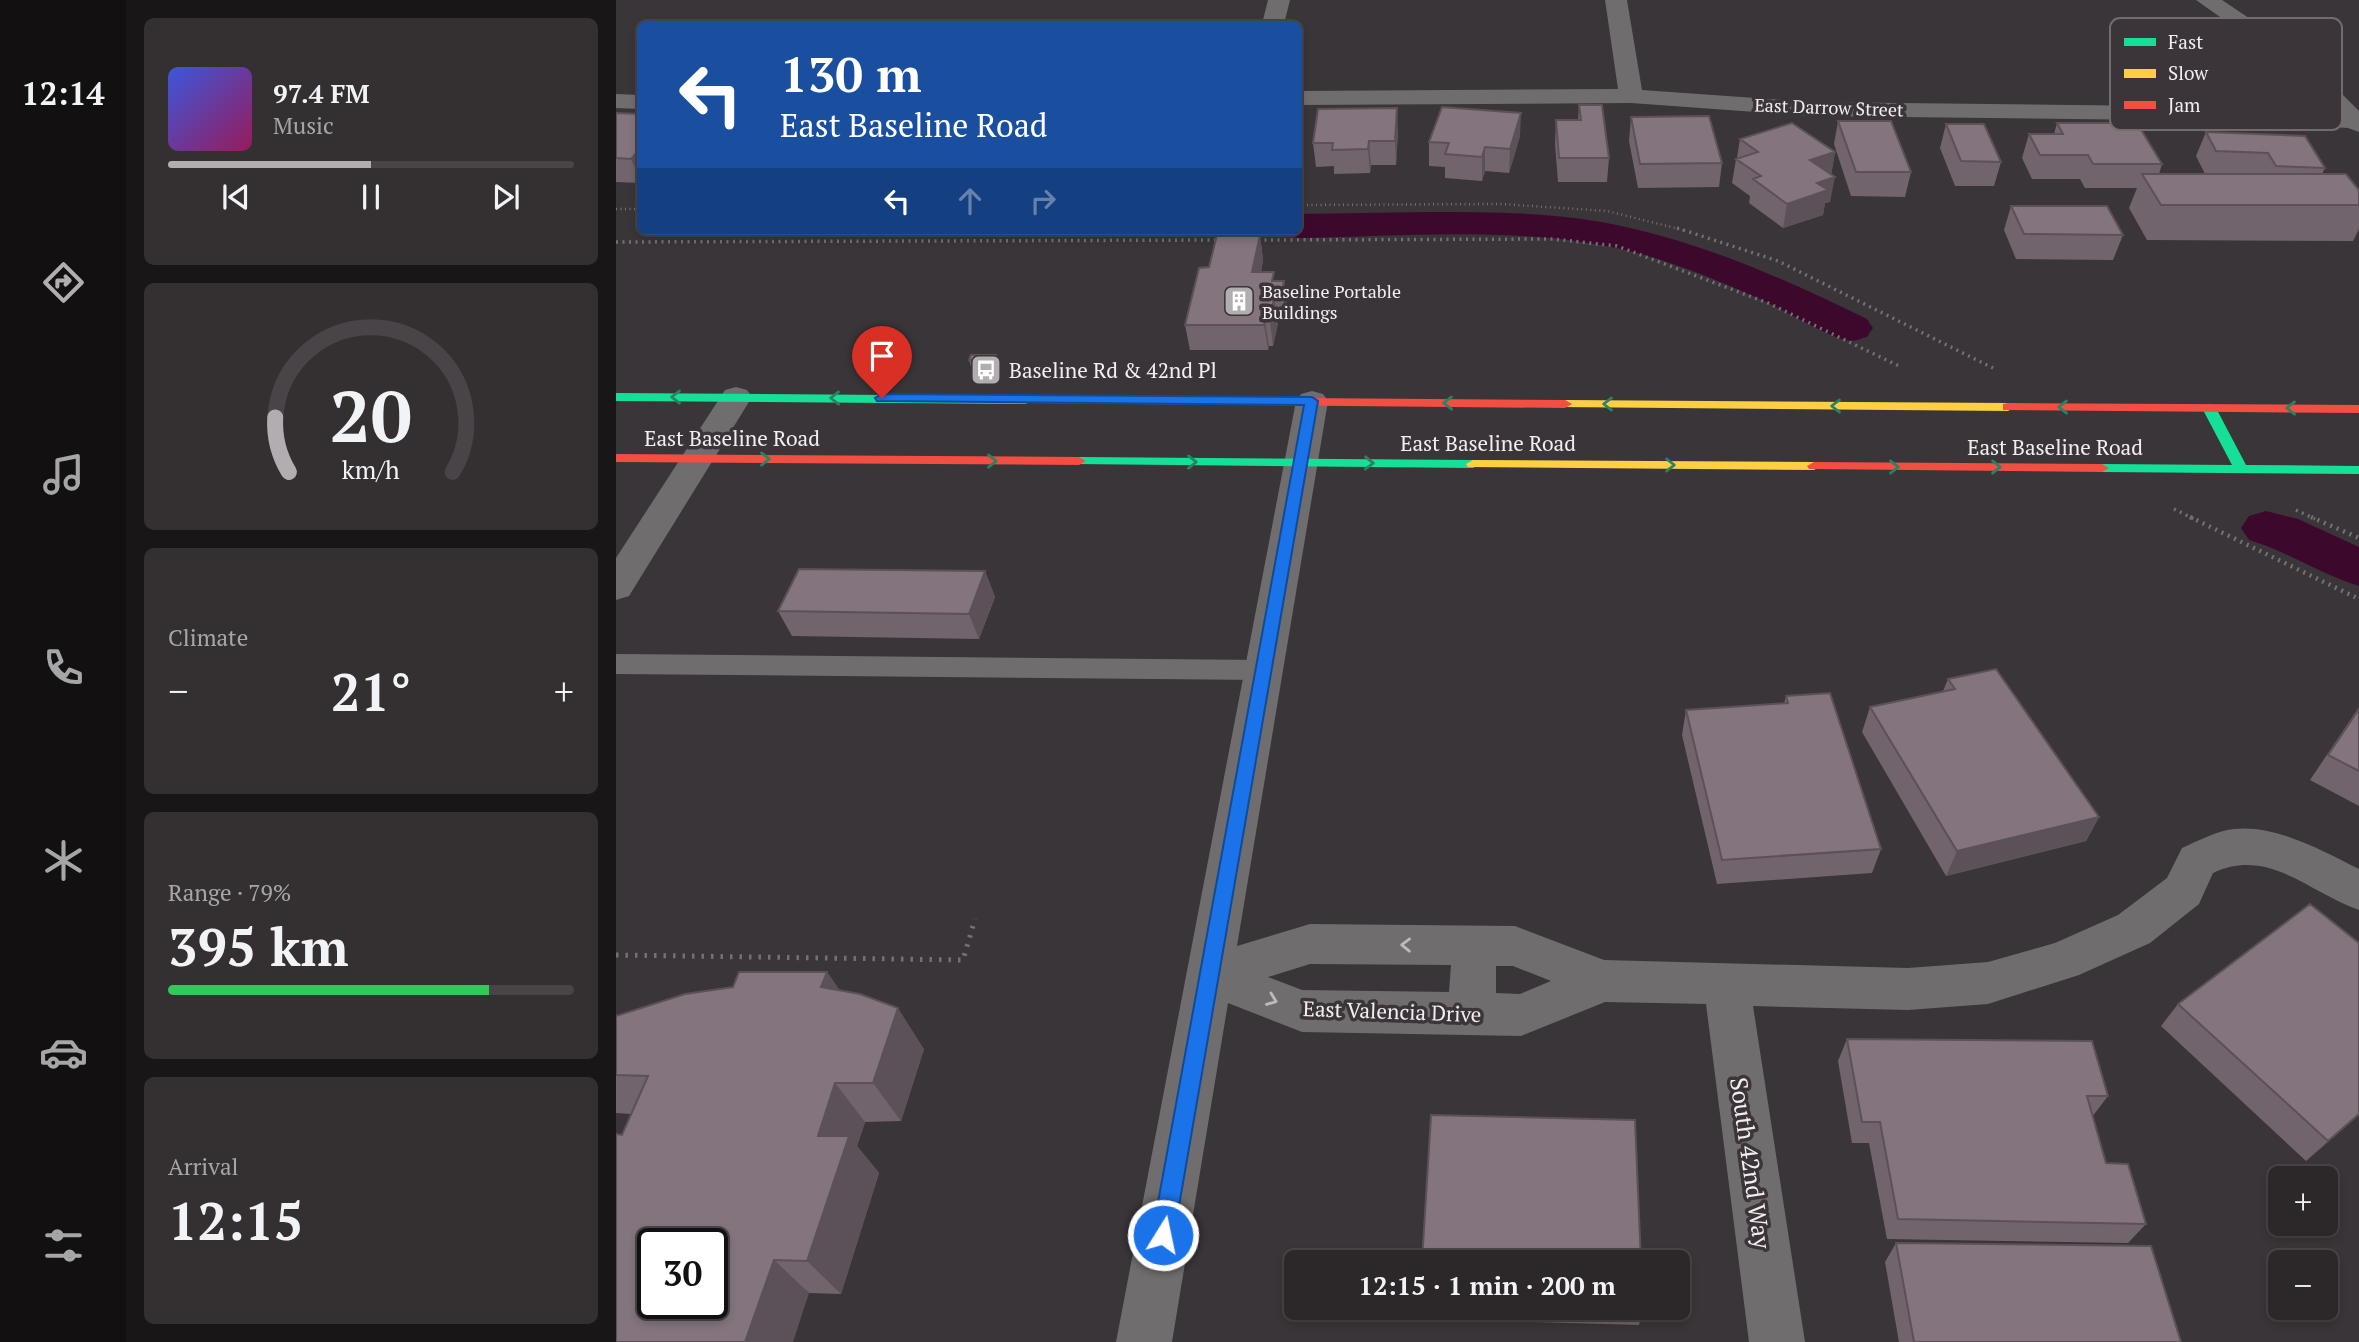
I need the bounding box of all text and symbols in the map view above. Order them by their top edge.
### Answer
legend [2110,18,2342,130]
text: Fast [2168,29,2203,54]
text: 130 m [780,41,922,106]
icon: left [665,49,756,140]
text: Slow [2168,60,2209,85]
text: 12:14 [21,72,105,114]
text: 97.4 FM [273,76,370,110]
street label: East Darrow Street [1754,92,1904,122]
text: Jam [2168,92,2201,117]
text: East Baseline Road [780,104,1048,146]
text: Music [273,110,334,141]
icon: previous [217,178,255,216]
icon: pause [352,178,390,216]
icon: next [487,178,525,216]
icon: left [878,182,916,220]
icon: ahead [951,182,989,220]
icon: right [1024,182,1062,220]
icon: directions [39,258,88,307]
place label: Baseline Portable Buildings [1262,279,1401,324]
building icon: Baseline Portable Buildings [1222,284,1256,318]
pin [852,326,912,398]
icon: arrive [863,337,901,375]
bus stop icon: Baseline Rd & 42nd Pl [969,353,1003,387]
place label: Baseline Rd & 42nd Pl [1009,356,1217,384]
text: 20 [330,367,412,464]
one-way arrow [670,389,681,405]
one-way arrow [829,390,840,406]
one-way arrow [1442,395,1452,411]
one-way arrow [1603,396,1613,412]
one-way arrow [1830,398,1841,414]
one-way arrow [2058,399,2068,415]
one-way arrow [2285,400,2296,416]
street label: East Baseline Road [644,424,820,452]
street label: East Baseline Road [1400,429,1576,457]
street label: East Baseline Road [1967,433,2143,461]
icon: music [39,450,88,499]
one-way arrow [760,452,771,467]
text: km/h [342,453,400,486]
one-way arrow [987,453,998,468]
one-way arrow [1187,454,1198,469]
one-way arrow [1365,455,1375,471]
one-way arrow [1666,457,1676,473]
one-way arrow [1889,459,1900,474]
one-way arrow [1991,459,2002,475]
text: Climate [168,622,248,653]
icon: phone [39,643,88,692]
text: 21° [331,657,411,726]
text: − [168,666,188,716]
text: + [554,666,574,716]
icon: climate [39,836,88,885]
text: Range · 79% [168,877,291,908]
text: 395 km [168,912,349,981]
one-way arrow [1400,937,1411,953]
one-way arrow [1266,991,1278,1005]
street label: East Valencia Drive [1302,994,1482,1028]
icon: car [39,1028,88,1077]
street label: South 42nd Way [1723,1075,1779,1252]
text: Arrival [168,1151,239,1182]
map controls [2268,1166,2338,1320]
button: + [2268,1166,2338,1236]
text: 12:15 [168,1186,303,1255]
position arrow [1126,1198,1200,1272]
icon: filters [39,1221,88,1270]
speed limit sign: 30 [637,1228,728,1319]
button: − [2268,1250,2338,1320]
text: 12:15 · 1 min · 200 m [1358,1268,1616,1302]

